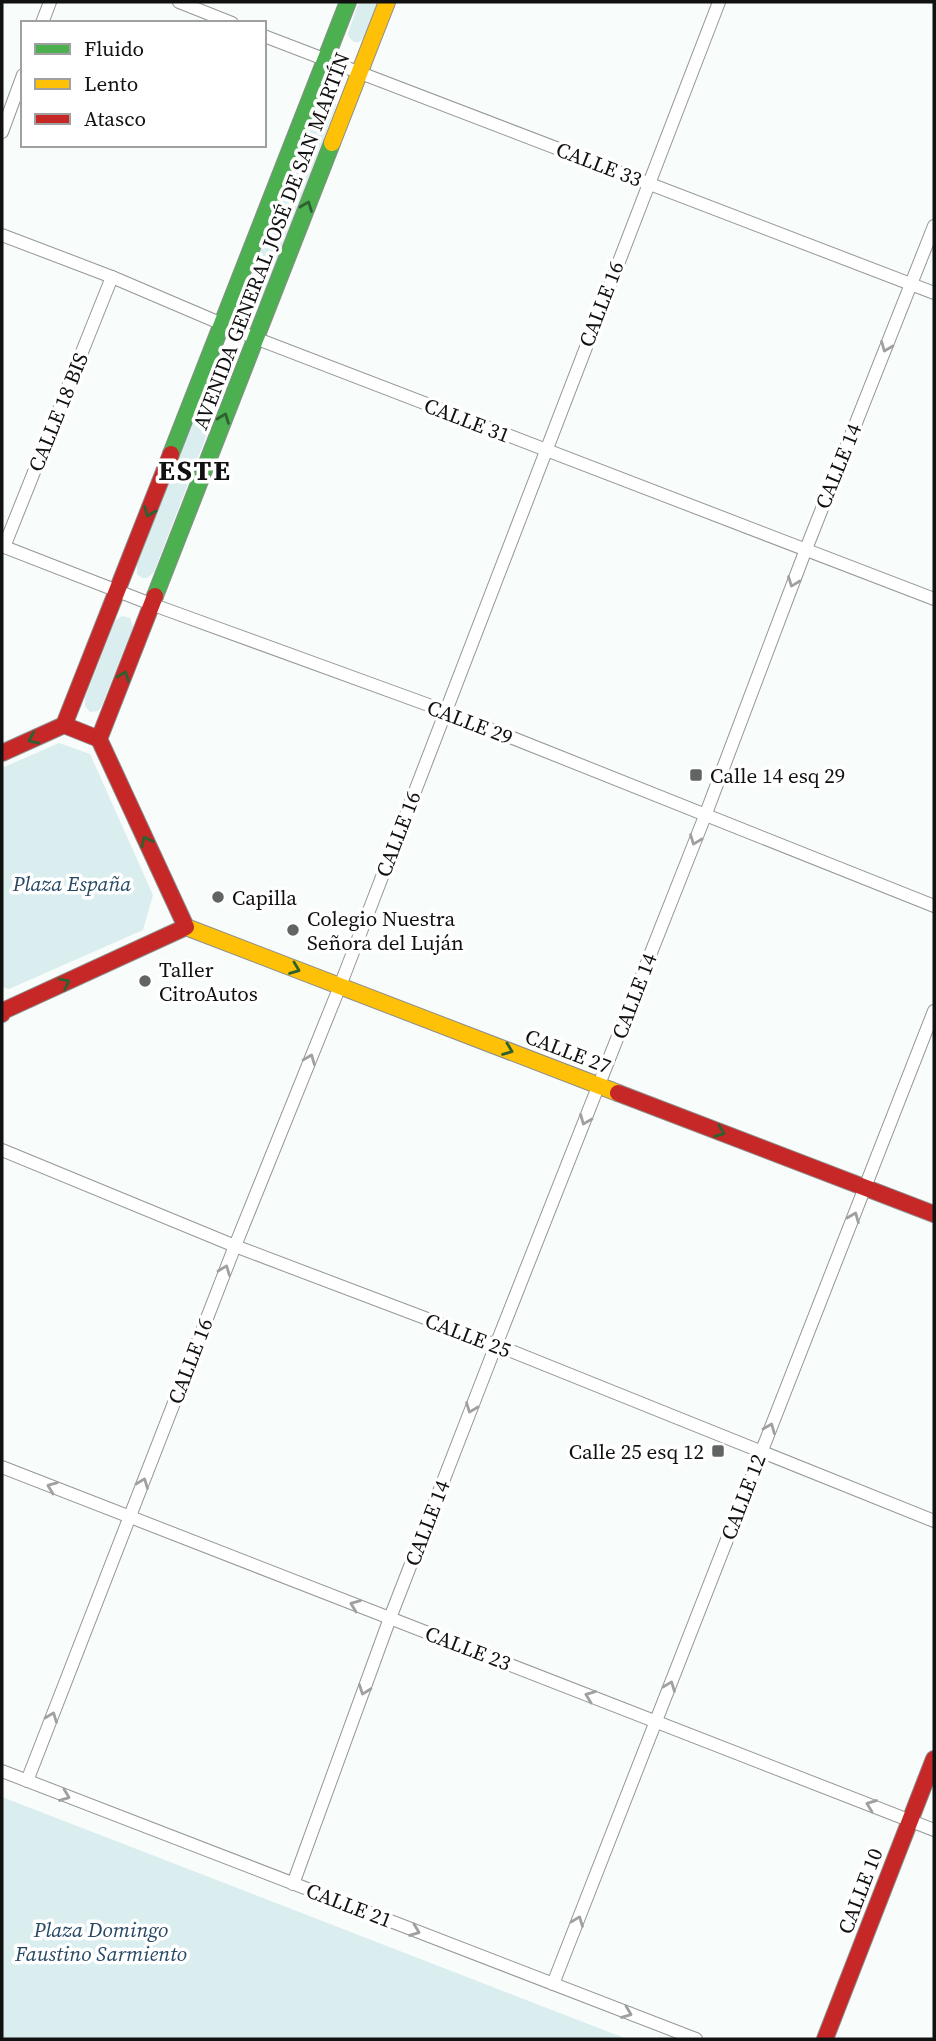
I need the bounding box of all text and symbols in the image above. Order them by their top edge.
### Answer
legend [21,21,266,147]
text: Fluido [84,34,144,63]
street label: AVENIDA GENERAL JOSÉ DE SAN MARTÍN [185,48,357,434]
text: Lento [84,69,138,98]
text: Atasco [84,104,146,133]
street label: CALLE 33 [552,134,646,194]
one-way arrow [299,201,313,213]
street label: CALLE 16 [571,257,631,351]
one-way arrow [880,341,894,353]
street label: CALLE 18 BIS [21,348,95,476]
street label: CALLE 31 [420,390,514,450]
one-way arrow [216,413,230,425]
street label: CALLE 14 [808,418,868,513]
district label: ESTE [158,451,232,489]
one-way arrow [143,505,157,517]
one-way arrow [787,575,801,587]
one-way arrow [115,670,129,682]
street label: CALLE 29 [423,692,517,752]
one-way arrow [28,731,40,745]
place label: Calle 14 esq 29 [710,761,845,790]
marker: Calle 14 esq 29 [688,767,704,783]
street label: CALLE 16 [368,787,428,881]
one-way arrow [690,834,704,846]
one-way arrow [141,836,155,849]
park label: Plaza España [12,869,131,898]
place label: Capilla [232,883,297,912]
marker: Capilla [210,889,226,905]
place label: Colegio Nuestra Señora del Luján [307,904,464,957]
marker: Colegio Nuestra Señora del Luján [285,922,301,938]
street label: CALLE 14 [604,948,664,1043]
place label: Taller CitroAutos [159,955,258,1008]
one-way arrow [289,960,301,974]
marker: Taller CitroAutos [137,973,153,989]
one-way arrow [58,977,70,991]
street label: CALLE 27 [521,1021,615,1081]
one-way arrow [501,1042,513,1056]
one-way arrow [302,1054,316,1067]
one-way arrow [580,1114,594,1126]
one-way arrow [714,1123,726,1137]
one-way arrow [845,1211,859,1223]
one-way arrow [217,1265,231,1277]
street label: CALLE 25 [421,1305,515,1365]
street label: CALLE 16 [160,1314,220,1408]
one-way arrow [466,1402,480,1414]
one-way arrow [762,1423,776,1435]
place label: Calle 25 esq 12 [569,1437,704,1466]
marker: Calle 25 esq 12 [710,1443,726,1459]
street label: CALLE 12 [713,1450,773,1544]
street label: CALLE 14 [397,1475,457,1570]
one-way arrow [135,1477,149,1489]
one-way arrow [46,1481,58,1495]
one-way arrow [350,1599,362,1613]
street label: CALLE 23 [421,1618,515,1678]
one-way arrow [661,1681,675,1693]
one-way arrow [358,1683,372,1695]
one-way arrow [585,1690,597,1704]
one-way arrow [43,1712,57,1724]
one-way arrow [59,1787,71,1801]
one-way arrow [865,1799,877,1813]
street label: CALLE 10 [830,1844,890,1938]
street label: CALLE 21 [302,1875,396,1935]
park label: Plaza Domingo Faustino Sarmiento [14,1915,187,1968]
one-way arrow [570,1915,584,1927]
one-way arrow [408,1922,420,1936]
one-way arrow [620,2004,632,2018]

